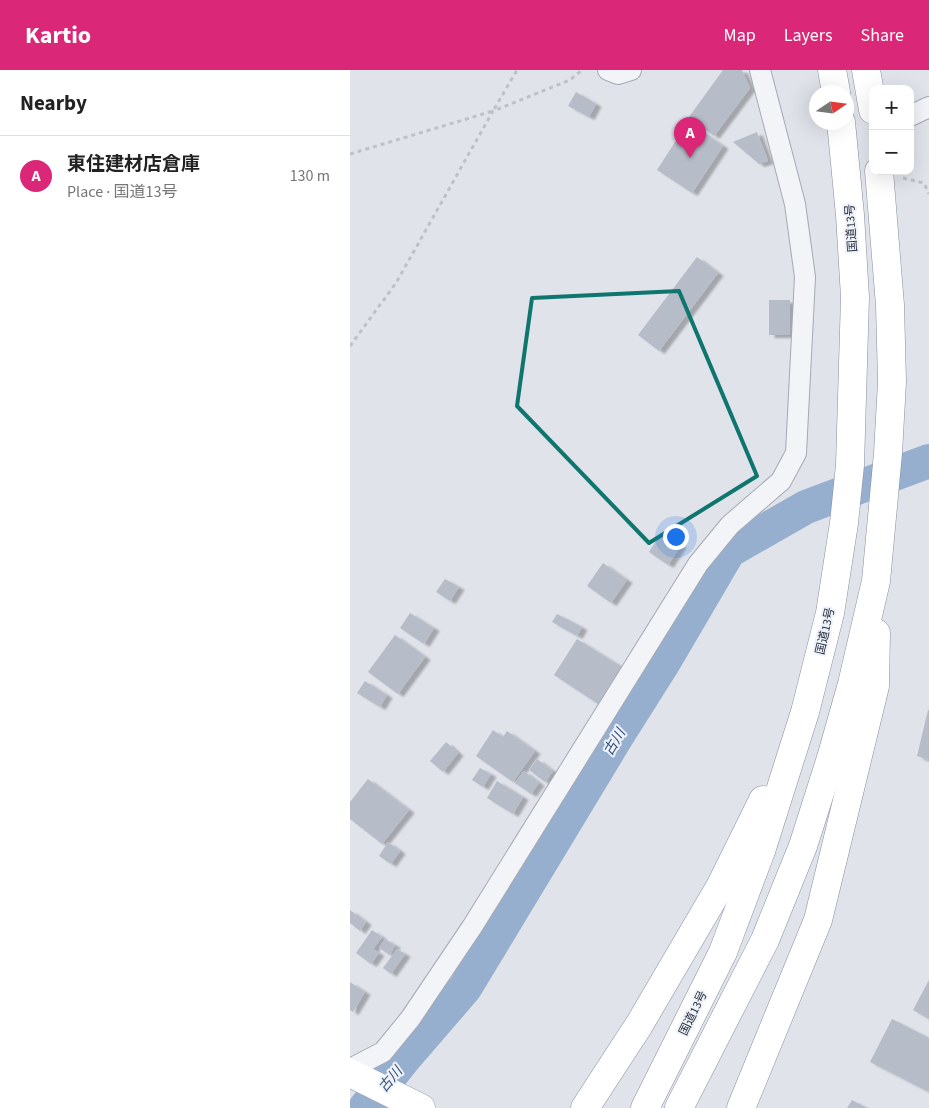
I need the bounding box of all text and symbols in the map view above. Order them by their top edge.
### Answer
text: Kartio [25,18,91,53]
text: Map [724,23,756,48]
text: Layers [784,23,833,48]
text: Share [861,23,904,48]
north arrow [809,85,854,130]
map controls [869,85,914,175]
button: + [869,85,914,130]
text: Nearby [20,88,87,118]
pin: A [674,117,706,158]
button: − [869,130,914,175]
text: 東住建材店倉庫 [67,151,200,178]
text: A [31,165,41,187]
text: 130 m [290,165,330,187]
text: Place · 国道13号 [67,181,177,203]
street label: 国道13号 [841,203,862,252]
your location [663,524,689,550]
street label: 国道13号 [812,606,839,656]
water label: 古川 [599,724,632,760]
street label: 国道13号 [675,988,712,1038]
water label: 古川 [374,1061,409,1097]

